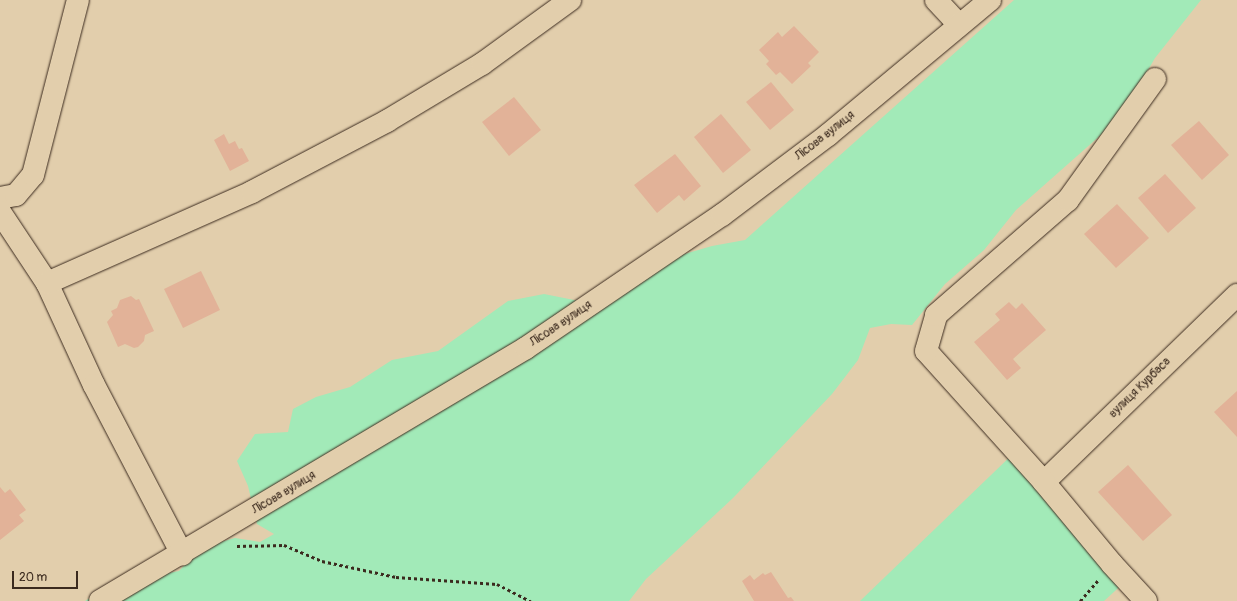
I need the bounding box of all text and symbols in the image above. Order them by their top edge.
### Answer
street label: Лісова вулиця [792,108,858,164]
street label: Лісова вулиця [527,298,595,350]
street label: вулиця Курбаса [1106,355,1174,421]
street label: Лісова вулиця [250,468,318,518]
scale bar [14,563,80,589]
text: 20 m [19,570,47,585]

